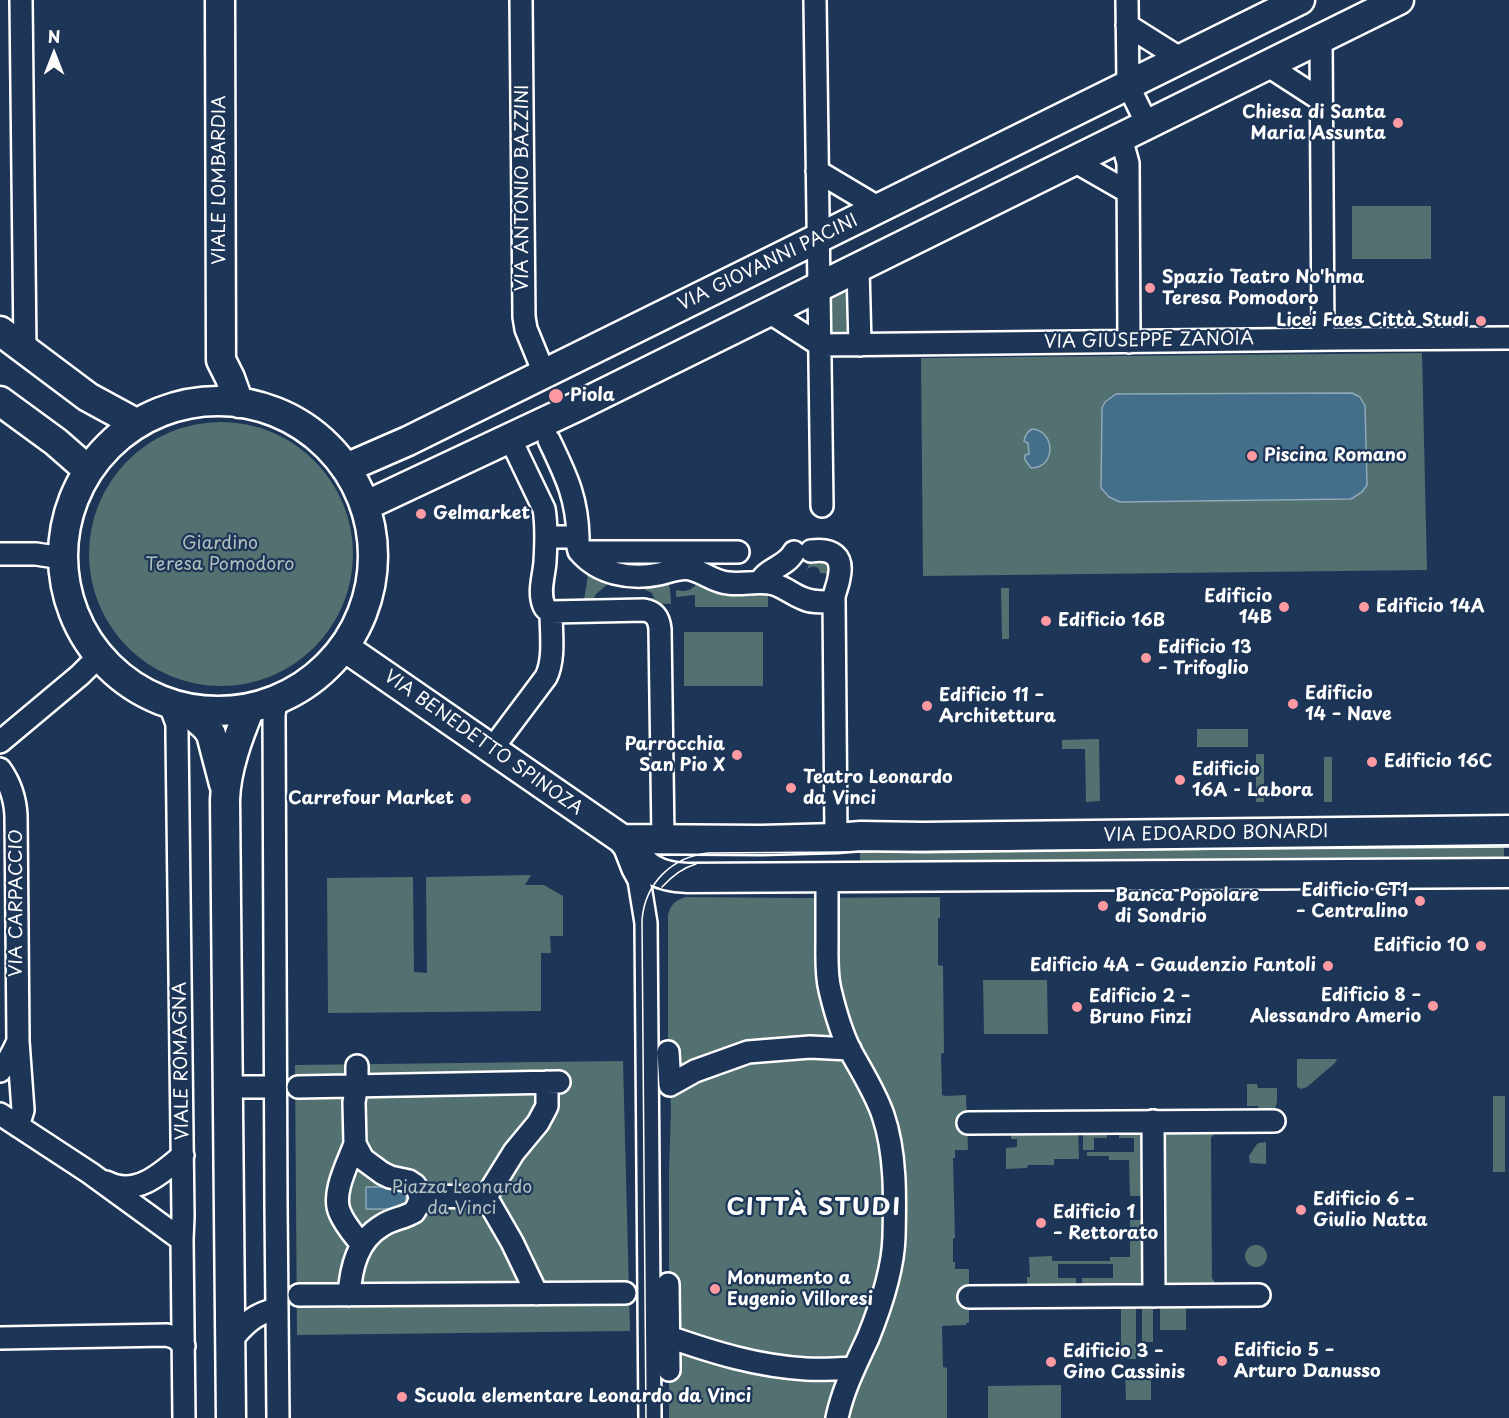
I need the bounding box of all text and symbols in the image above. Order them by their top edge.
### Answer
north arrow [24,24,84,84]
text: N [48,24,60,48]
street label: VIA ANTONIO BAZZINI [512,85,534,291]
street label: VIALE LOMBARDIA [209,95,231,265]
place label: Chiesa di Santa Maria Assunta [1242,102,1386,144]
marker: Chiesa di Santa Maria Assunta [1391,116,1405,130]
street label: VIA GIOVANNI PACINI [675,210,861,316]
place label: Spazio Teatro No'hma Teresa Pomodoro [1162,267,1364,310]
marker: Spazio Teatro No'hma Teresa Pomodoro [1143,281,1157,295]
place label: Licei Faes Città Studi [1276,310,1469,332]
marker: Licei Faes Città Studi [1474,314,1488,328]
street label: VIA GIUSEPPE ZANOIA [1044,328,1254,354]
place label: Piola [570,385,615,407]
marker: Piola [547,387,565,405]
place label: Piscina Romano [1264,445,1407,467]
marker: Piscina Romano [1245,449,1259,463]
place label: Gelmarket [433,503,530,525]
marker: Gelmarket [414,507,428,521]
park label: Giardino Teresa Pomodoro [146,533,294,576]
place label: Edificio 14B [1204,586,1272,628]
place label: Edificio 14A [1376,596,1484,618]
marker: Edificio 14B [1277,600,1291,614]
marker: Edificio 14A [1357,600,1371,614]
place label: Edificio 16B [1058,610,1165,632]
marker: Edificio 16B [1039,614,1053,628]
place label: Edificio 13 – Trifoglio [1158,637,1252,680]
marker: Edificio 13 – Trifoglio [1139,651,1153,665]
street label: VIA BENEDETTO SPINOZA [380,666,586,820]
place label: Edificio 14 – Nave [1305,683,1392,726]
place label: Edificio 11 – Architettura [939,685,1056,728]
marker: Edificio 14 – Nave [1286,697,1300,711]
marker: Edificio 11 – Architettura [920,699,934,713]
place label: Parrocchia San Pio X [625,734,725,777]
marker: Parrocchia San Pio X [730,748,744,762]
place label: Edificio 16C [1384,751,1492,773]
marker: Edificio 16C [1365,755,1379,769]
place label: Edificio 16A - Labora [1192,759,1313,802]
place label: Teatro Leonardo da Vinci [803,767,953,810]
marker: Edificio 16A - Labora [1173,773,1187,787]
marker: Teatro Leonardo da Vinci [784,781,798,795]
place label: Carrefour Market [288,788,454,810]
marker: Carrefour Market [459,792,473,806]
street label: VIA EDOARDO BONARDI [1104,821,1328,847]
street label: VIA CARPACCIO [6,829,28,977]
place label: Edificio CT1 – Centralino [1296,880,1408,922]
place label: Banca Popolare di Sondrio [1115,885,1259,928]
marker: Edificio CT1 – Centralino [1413,894,1427,908]
marker: Banca Popolare di Sondrio [1096,899,1110,913]
place label: Edificio 10 [1374,935,1469,957]
marker: Edificio 10 [1474,939,1488,953]
place label: Edificio 4A – Gaudenzio Fantoli [1030,955,1316,977]
marker: Edificio 4A – Gaudenzio Fantoli [1321,959,1335,973]
street label: VIALE ROMAGNA [170,982,194,1140]
place label: Edificio 8 – Alessandro Amerio [1250,985,1421,1028]
place label: Edificio 2 – Bruno Finzi [1089,986,1192,1028]
marker: Edificio 8 – Alessandro Amerio [1426,999,1440,1013]
marker: Edificio 2 – Bruno Finzi [1070,1000,1084,1014]
park label: Piazza Leonardo da Vinci [392,1177,532,1220]
place label: Edificio 6 – Giulio Natta [1313,1189,1428,1232]
district label: CITTÀ STUDI [727,1194,901,1222]
place label: Edificio 1 – Rettorato [1053,1202,1158,1244]
marker: Edificio 6 – Giulio Natta [1294,1203,1308,1217]
marker: Edificio 1 – Rettorato [1034,1216,1048,1230]
place label: Monumento a Eugenio Villoresi [727,1268,873,1310]
marker: Monumento a Eugenio Villoresi [708,1282,722,1296]
place label: Edificio 5 – Arturo Danusso [1234,1340,1381,1382]
place label: Edificio 3 – Gino Cassinis [1063,1341,1185,1384]
marker: Edificio 5 – Arturo Danusso [1215,1354,1229,1368]
marker: Edificio 3 – Gino Cassinis [1044,1355,1058,1369]
place label: Scuola elementare Leonardo da Vinci [414,1386,751,1408]
marker: Scuola elementare Leonardo da Vinci [395,1390,409,1404]

